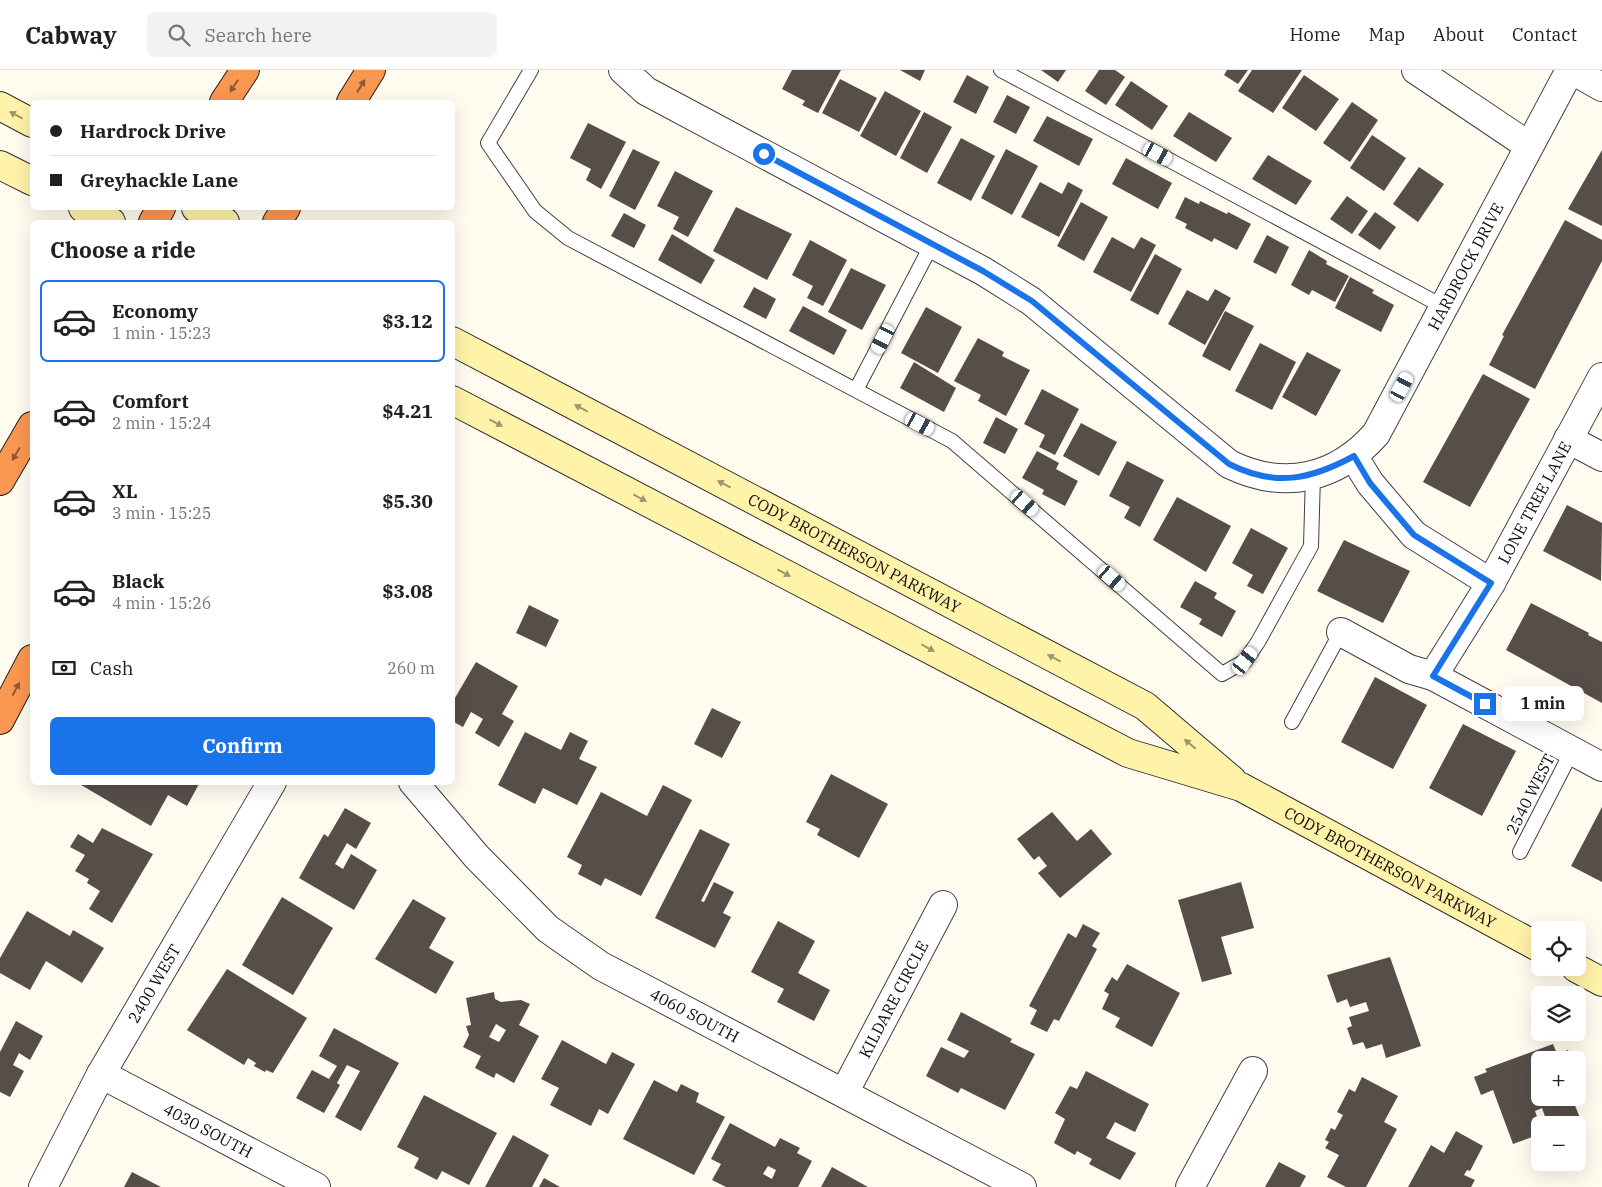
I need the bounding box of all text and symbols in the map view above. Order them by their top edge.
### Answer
search box [147,12,497,57]
text: Cabway [25,19,117,51]
icon: search [165,21,193,49]
text: Search here [205,23,312,47]
text: Home [1289,23,1341,46]
text: Map [1369,23,1405,46]
text: About [1433,23,1484,46]
text: Contact [1512,23,1577,46]
one-way arrow [230,80,239,93]
one-way arrow [356,80,365,93]
one-way arrow [9,111,23,119]
text: Hardrock Drive [80,119,226,143]
car [1141,140,1174,168]
route start [753,143,775,165]
text: Greyhackle Lane [80,168,238,192]
street label: HARDROCK DRIVE [1423,199,1508,334]
text: Choose a ride [50,235,196,264]
icon: car [52,299,97,344]
text: Economy [112,299,198,323]
text: $3.12 [382,309,433,333]
car [869,322,896,356]
text: 1 min · 15:23 [112,323,211,343]
car [1388,370,1415,404]
icon: car [52,389,97,434]
text: Comfort [112,389,189,413]
text: $4.21 [382,399,433,423]
one-way arrow [573,404,588,412]
car [903,410,936,438]
text: 2 min · 15:24 [112,413,211,433]
one-way arrow [488,419,503,427]
street label: LONE TREE LANE [1493,438,1575,567]
one-way arrow [12,447,21,460]
icon: car [52,479,97,524]
text: XL [112,479,138,503]
one-way arrow [717,480,732,488]
car [1008,487,1041,519]
text: $5.30 [382,489,433,513]
street label: CODY BROTHERSON PARKWAY [745,489,964,617]
one-way arrow [633,494,647,502]
text: 3 min · 15:25 [112,503,211,523]
car [1095,562,1128,594]
icon: car [52,569,97,614]
text: Black [112,569,164,593]
one-way arrow [777,569,791,577]
text: $3.08 [382,579,433,603]
text: 4 min · 15:26 [112,593,211,613]
one-way arrow [921,644,935,652]
car [1229,645,1260,677]
icon: cash [50,654,78,682]
one-way arrow [1046,654,1061,662]
text: Cash [90,656,134,680]
text: 260 m [387,658,435,678]
one-way arrow [12,682,20,697]
callout: 1 min [1502,686,1585,722]
route end [1474,693,1496,715]
text: 1 min [1521,693,1565,713]
button: Confirm [50,717,435,775]
one-way arrow [1184,739,1197,750]
street label: 2540 WEST [1501,750,1559,838]
street label: CODY BROTHERSON PARKWAY [1281,802,1500,932]
map controls [1531,921,1586,1171]
button: locate [1531,921,1586,976]
street label: KILDARE CIRCLE [854,937,932,1061]
street label: 2400 WEST [123,941,185,1026]
street label: 4060 SOUTH [647,984,743,1047]
button: layers [1531,986,1586,1041]
button: + [1531,1051,1586,1106]
street label: 4030 SOUTH [160,1099,256,1162]
button: − [1531,1116,1586,1171]

